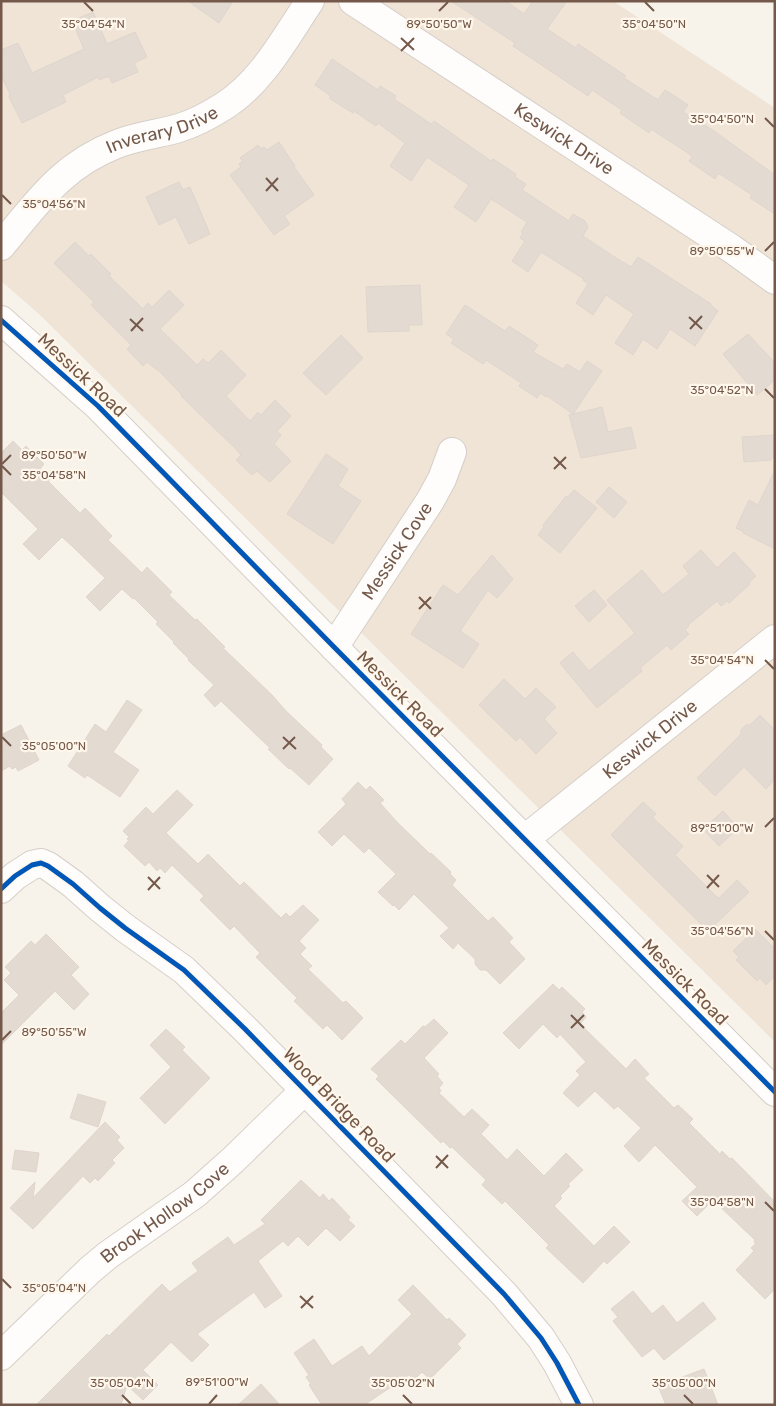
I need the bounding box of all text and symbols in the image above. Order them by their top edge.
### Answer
text: 35°04'54"N [61,17,125,31]
text: 89°50'50"W [406,17,472,31]
text: 35°04'50"N [622,17,686,31]
street label: Keswick Drive [510,98,618,180]
street label: Inverary Drive [103,101,222,158]
text: 35°04'50"N [690,112,754,126]
text: 35°04'56"N [22,197,86,211]
text: 89°50'55"W [689,244,755,258]
street label: Messick Road [33,328,131,422]
text: 35°04'52"N [690,383,754,397]
text: 89°50'50"W [21,448,87,462]
text: 35°04'58"N [22,468,86,482]
street label: Messick Cove [357,498,437,604]
street label: Messick Road [352,646,448,742]
text: 35°04'54"N [690,653,754,667]
street label: Keswick Drive [598,695,702,784]
text: 35°05'00"N [22,739,86,753]
text: 89°51'00"W [690,821,754,835]
text: 35°04'56"N [690,924,754,938]
street label: Messick Road [637,934,733,1030]
text: 89°50'55"W [21,1025,87,1039]
street label: Wood Bridge Road [278,1043,400,1167]
street label: Brook Hollow Cove [96,1158,234,1268]
text: 35°04'58"N [690,1195,754,1209]
text: 35°05'04"N [22,1281,86,1295]
text: 89°51'00"W [185,1375,249,1389]
text: 35°05'04"N [90,1376,154,1390]
text: 35°05'02"N [371,1376,435,1390]
text: 35°05'00"N [652,1376,716,1390]

